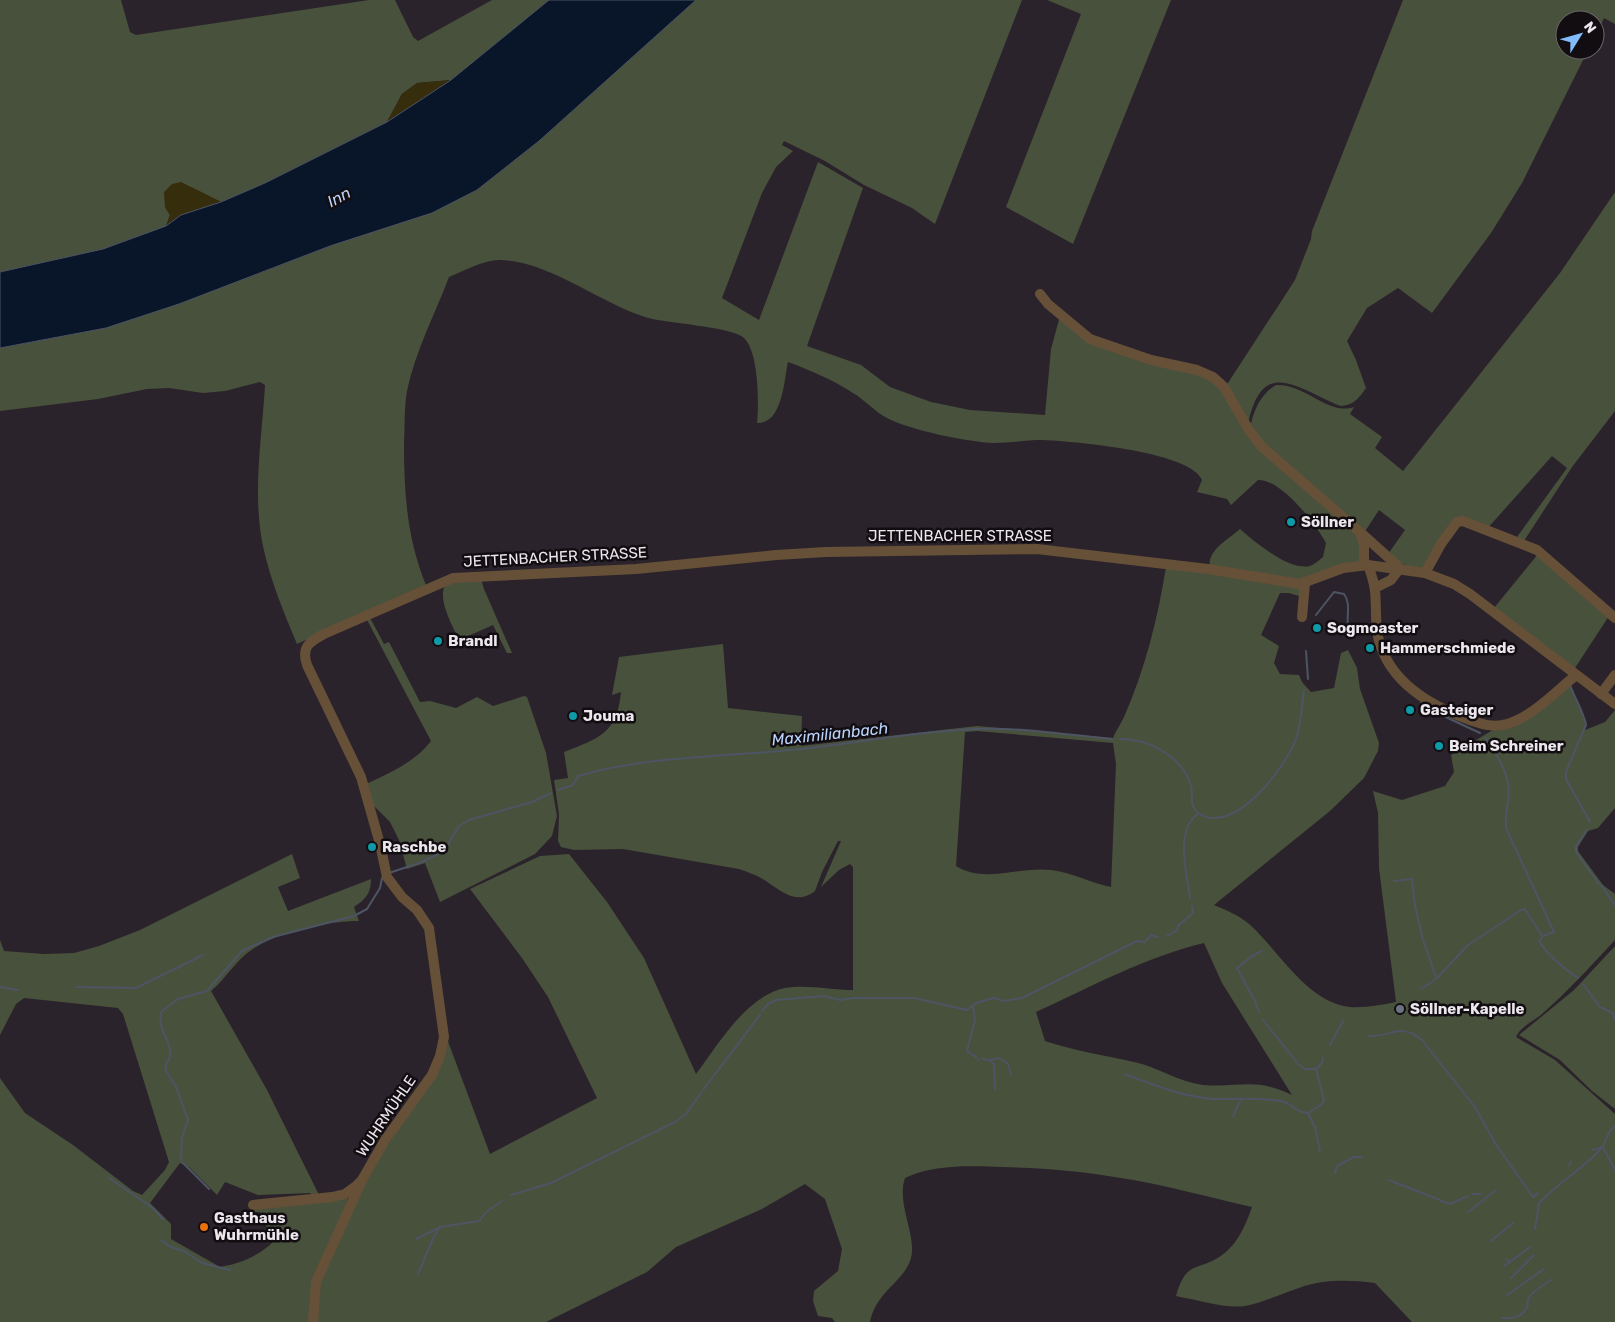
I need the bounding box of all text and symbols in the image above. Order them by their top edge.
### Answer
north arrow [1555,10,1605,60]
text: N [1580,18,1600,37]
water label: Inn [324,183,354,211]
place label: Söllner [1301,513,1354,531]
marker: Söllner [1285,516,1297,528]
street label: JETTENBACHER STRASSE [868,527,1052,545]
street label: JETTENBACHER STRASSE [463,543,647,571]
place label: Sogmoaster [1327,619,1419,637]
marker: Sogmoaster [1311,622,1323,634]
place label: Brandl [448,632,498,650]
marker: Brandl [432,635,444,647]
place label: Hammerschmiede [1380,639,1516,657]
marker: Hammerschmiede [1364,642,1376,654]
place label: Gasteiger [1420,701,1494,719]
marker: Gasteiger [1404,704,1416,716]
place label: Jouma [583,707,635,725]
marker: Jouma [567,710,579,722]
water label: Maximilianbach [771,718,889,750]
place label: Beim Schreiner [1449,737,1564,755]
marker: Beim Schreiner [1433,740,1445,752]
place label: Raschbe [382,838,447,856]
marker: Raschbe [366,841,378,853]
place label: Söllner-Kapelle [1410,1000,1525,1018]
marker: Söllner-Kapelle [1394,1003,1406,1015]
street label: WUHRMÜHLE [352,1072,420,1160]
place label: Gasthaus Wuhrmühle [214,1209,299,1244]
marker: Gasthaus Wuhrmühle [198,1221,210,1233]

